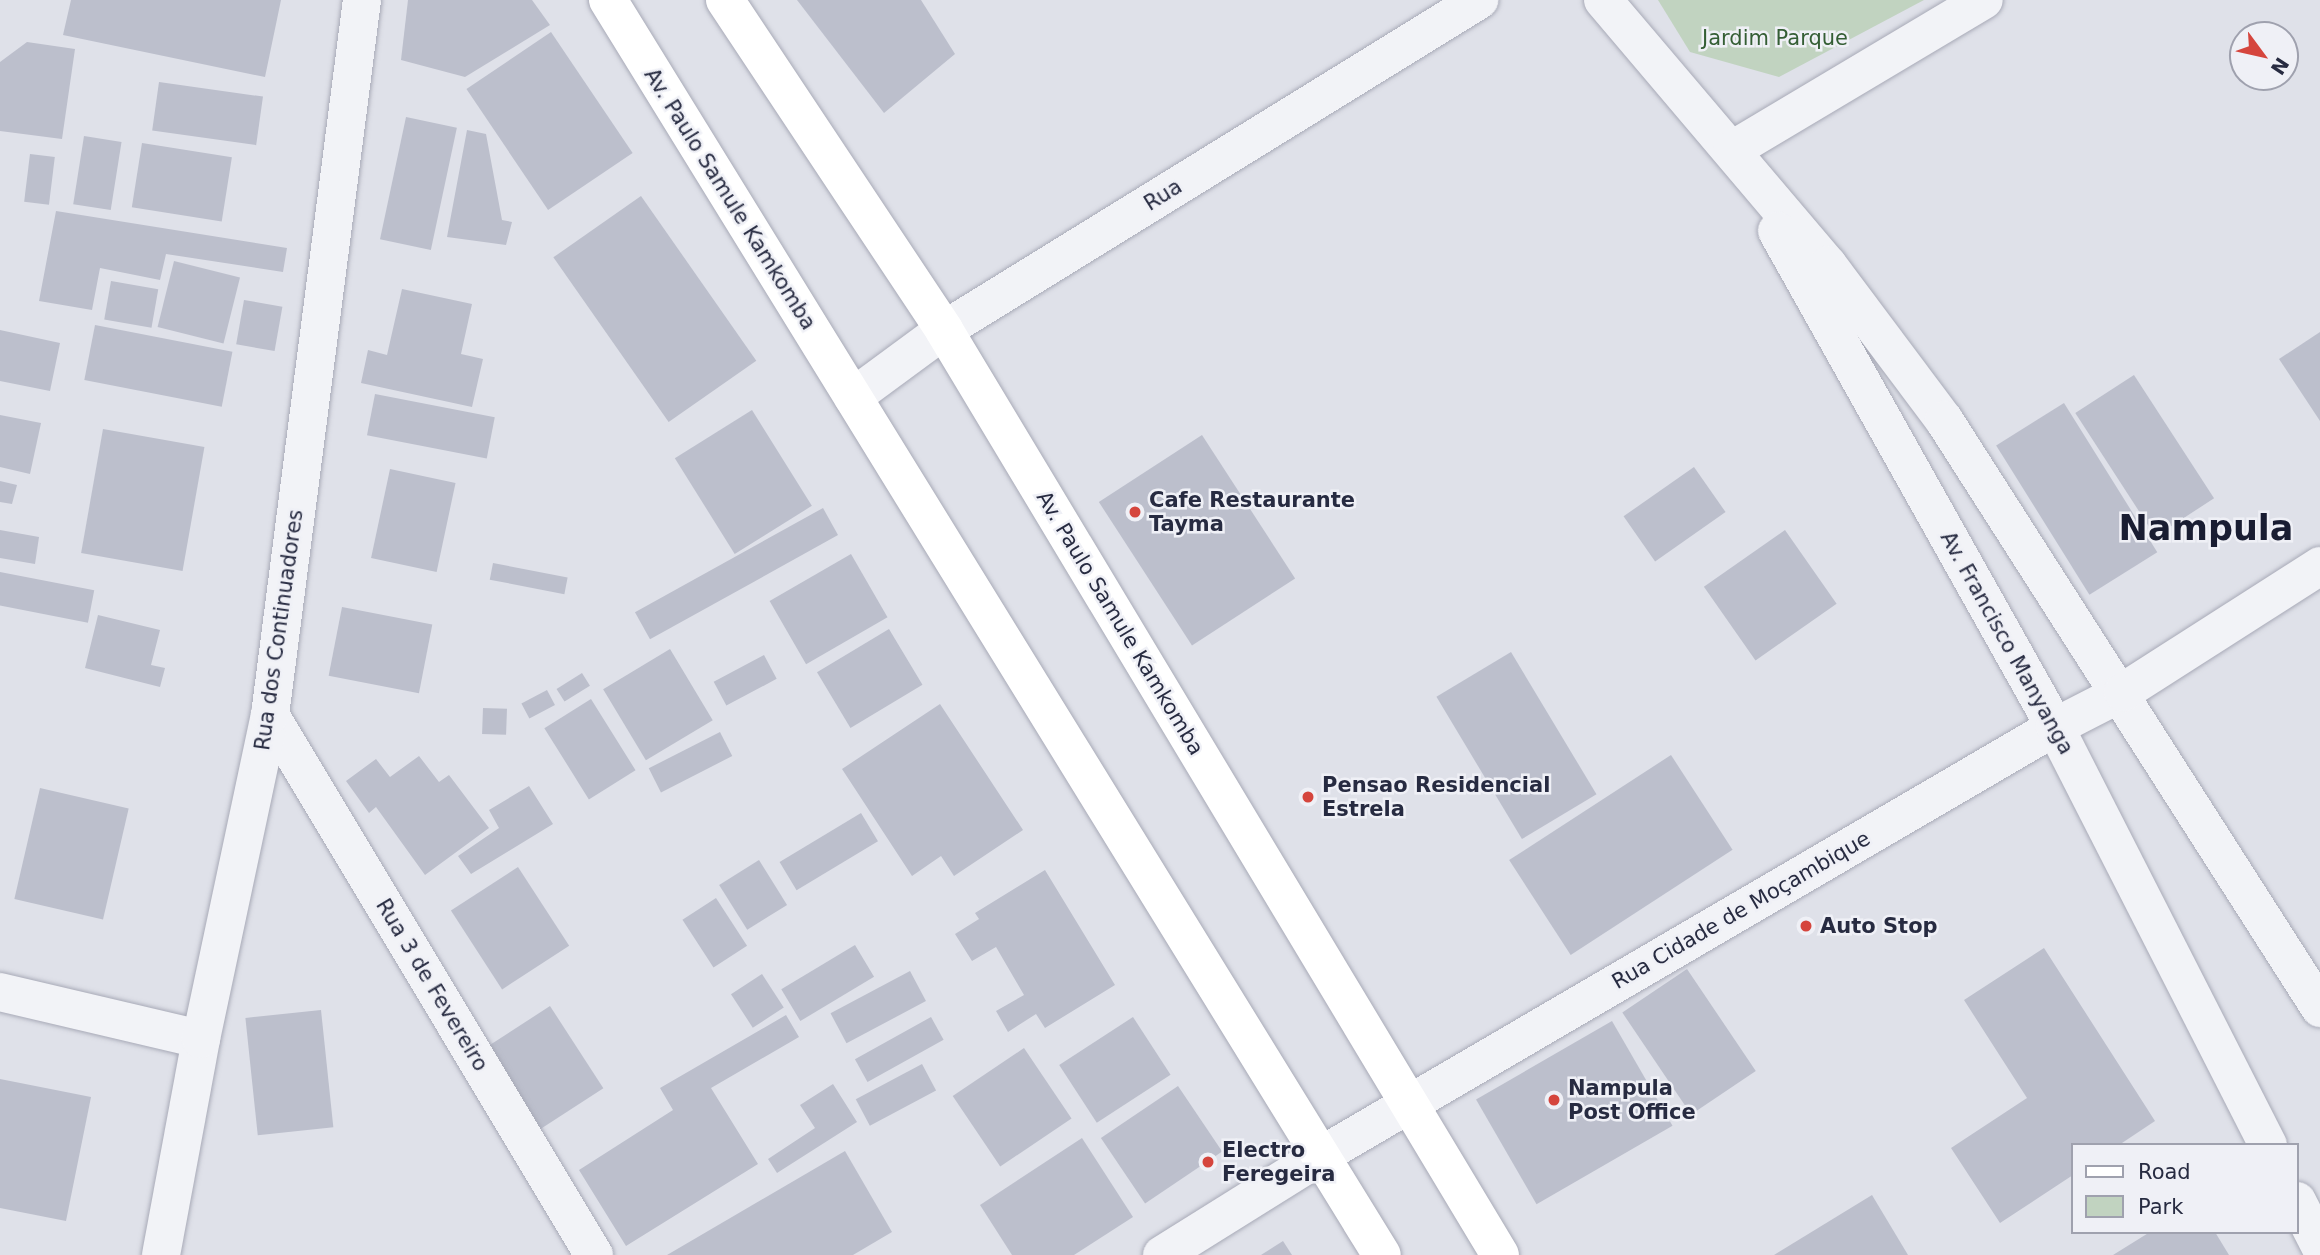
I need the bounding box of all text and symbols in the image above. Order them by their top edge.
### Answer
north arrow [2229,21,2299,91]
park label: Jardim Parque [1702,25,1848,51]
text: N [2266,54,2293,79]
street label: Av. Paulo Samule Kamkomba [639,64,821,334]
street label: Rua [1139,174,1187,216]
street label: Av. Paulo Samule Kamkomba [1031,486,1209,760]
place label: Cafe Restaurante Tayma [1149,487,1355,537]
marker: Cafe Restaurante Tayma [1127,504,1143,520]
district label: Nampula [2119,507,2293,549]
street label: Rua dos Continuadores [250,508,308,752]
street label: Av. Francisco Manyanga [1935,527,2079,759]
place label: Pensao Residencial Estrela [1322,772,1550,822]
marker: Pensao Residencial Estrela [1300,789,1316,805]
street label: Rua Cidade de Moçambique [1608,826,1874,994]
street label: Rua 3 de Fevereiro [371,894,493,1076]
place label: Auto Stop [1820,913,1938,939]
marker: Auto Stop [1798,918,1814,934]
place label: Nampula Post Office [1568,1075,1696,1125]
marker: Nampula Post Office [1546,1092,1562,1108]
place label: Electro Feregeira [1222,1137,1335,1187]
legend [2072,1143,2299,1234]
marker: Electro Feregeira [1200,1154,1216,1170]
text: Road [2138,1160,2191,1184]
text: Park [2138,1195,2183,1219]

